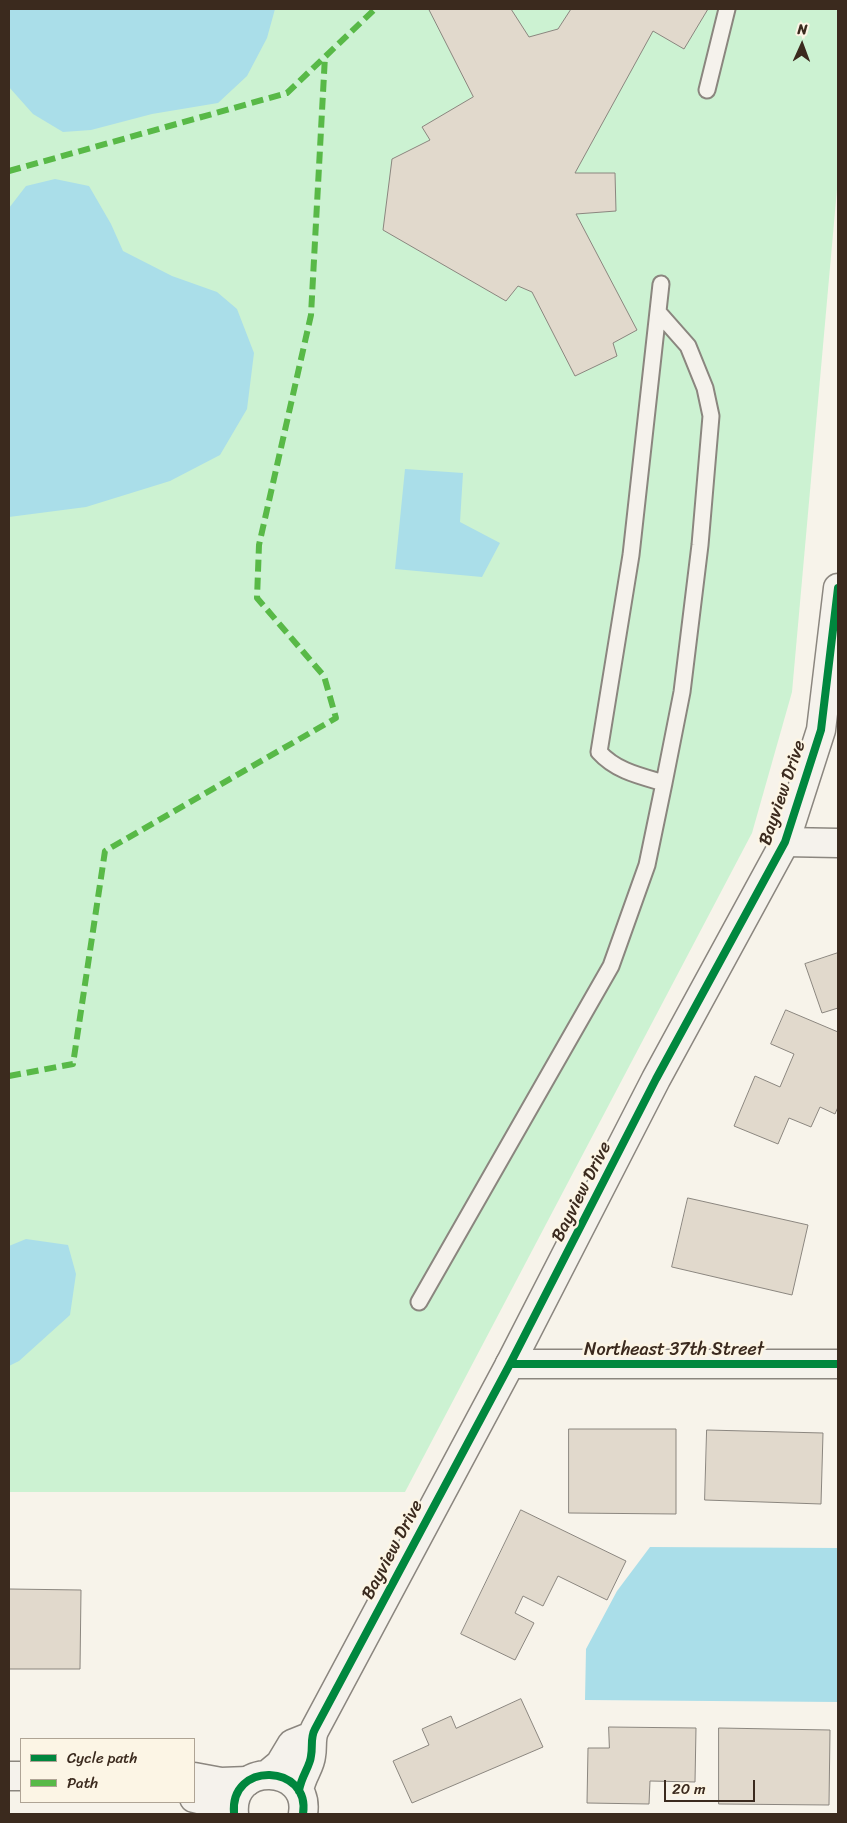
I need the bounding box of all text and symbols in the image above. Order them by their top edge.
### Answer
text: N [797,17,808,42]
north arrow [777,20,827,70]
street label: Bayview Drive [755,738,811,848]
street label: Bayview Drive [547,1138,617,1246]
street label: Northeast 37th Street [584,1339,764,1361]
street label: Bayview Drive [358,1497,428,1603]
legend [20,1738,195,1803]
text: Cycle path [67,1745,137,1771]
text: Path [67,1770,98,1796]
scale bar [667,1770,758,1802]
text: 20 m [672,1776,706,1802]

